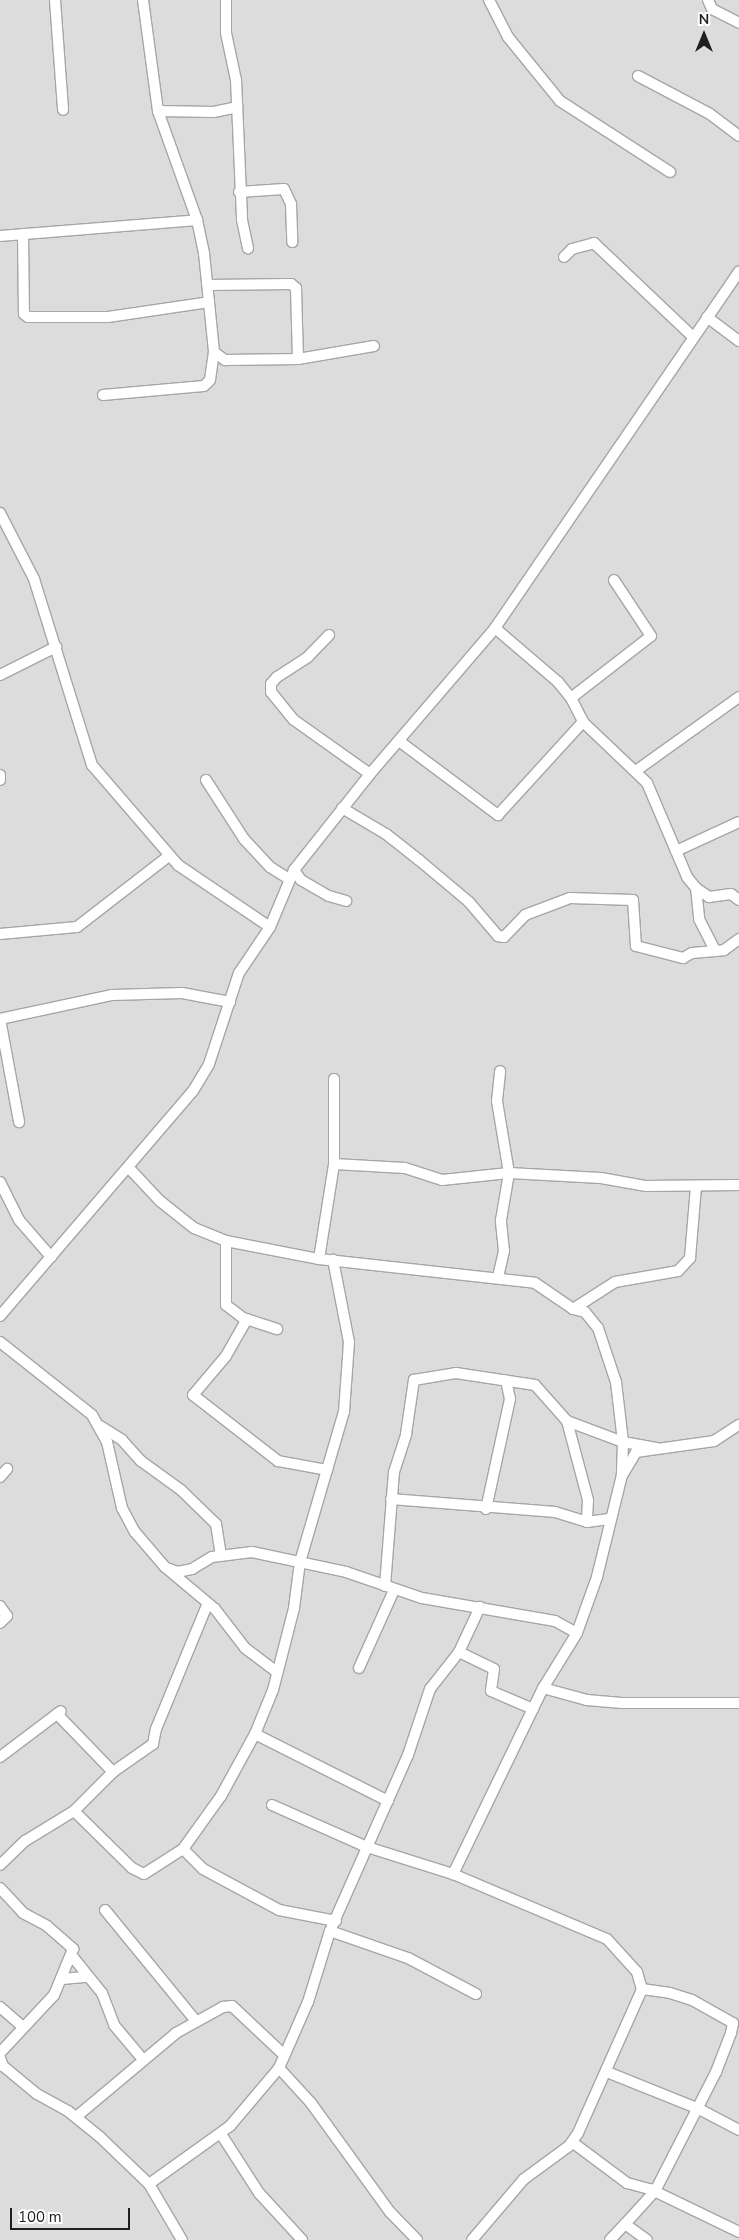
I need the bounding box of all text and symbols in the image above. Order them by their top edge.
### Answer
north arrow [679,10,729,60]
text: N [699,10,709,29]
scale bar [12,2198,132,2230]
text: 100 m [18,2207,62,2227]

